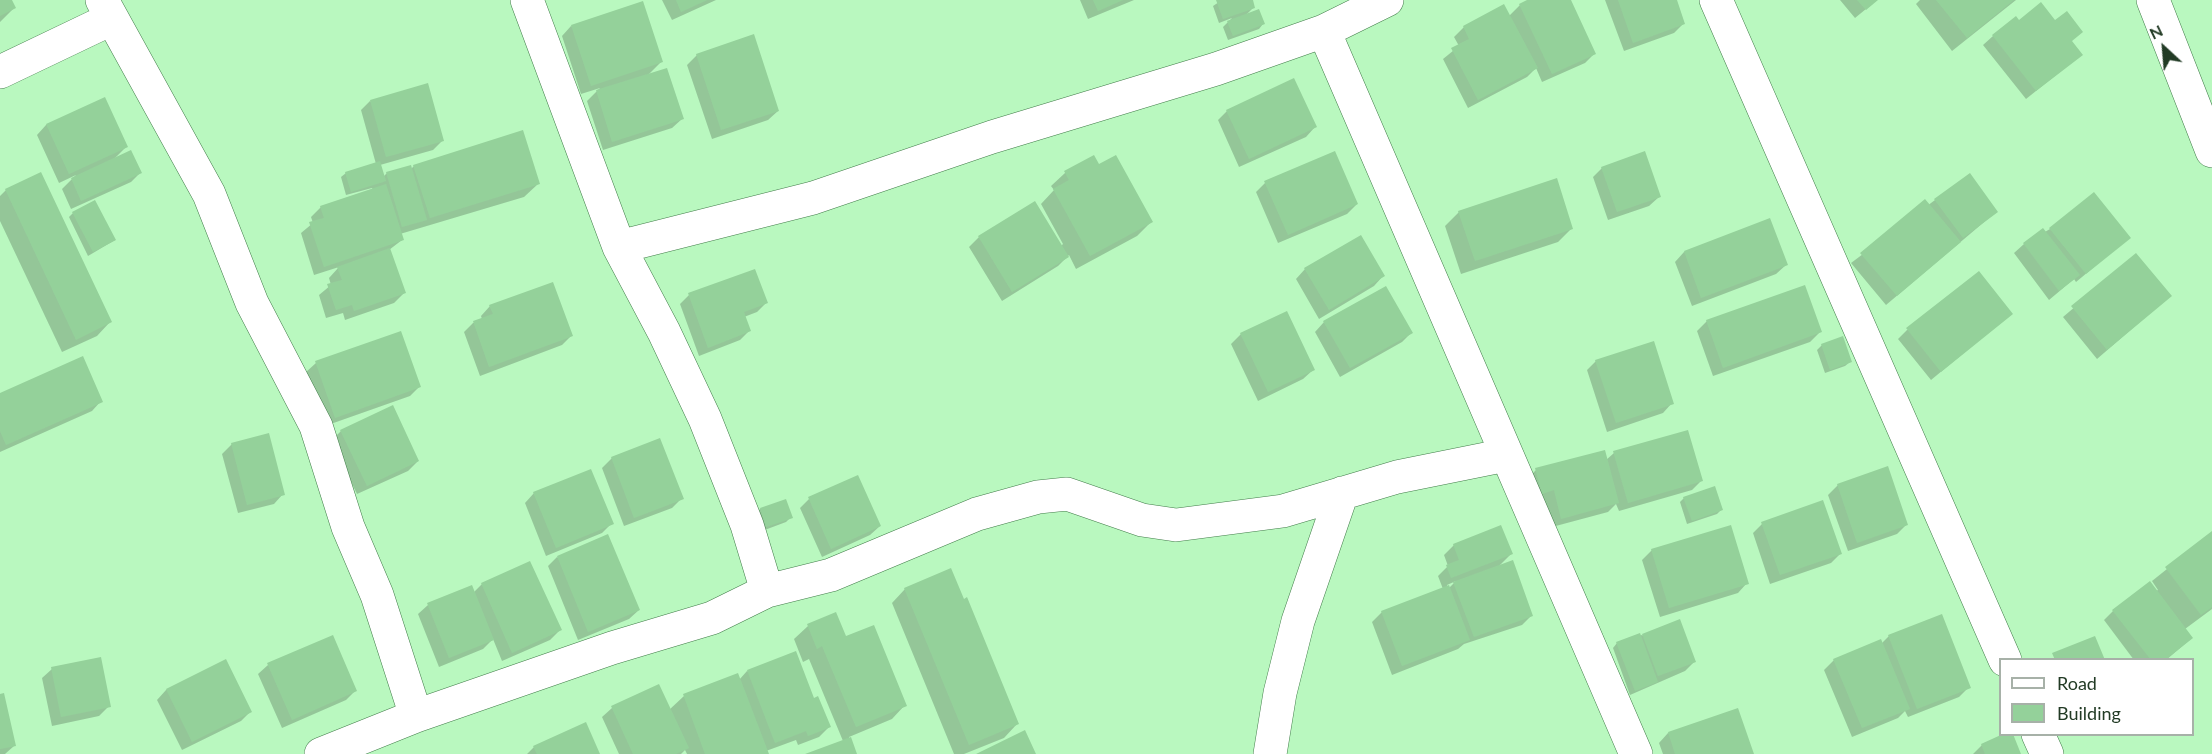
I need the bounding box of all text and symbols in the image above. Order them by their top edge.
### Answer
north arrow [2134,18,2194,78]
text: N [2146,20,2166,43]
legend [1999,658,2194,736]
text: Road [2057,672,2097,694]
text: Building [2057,702,2121,724]

